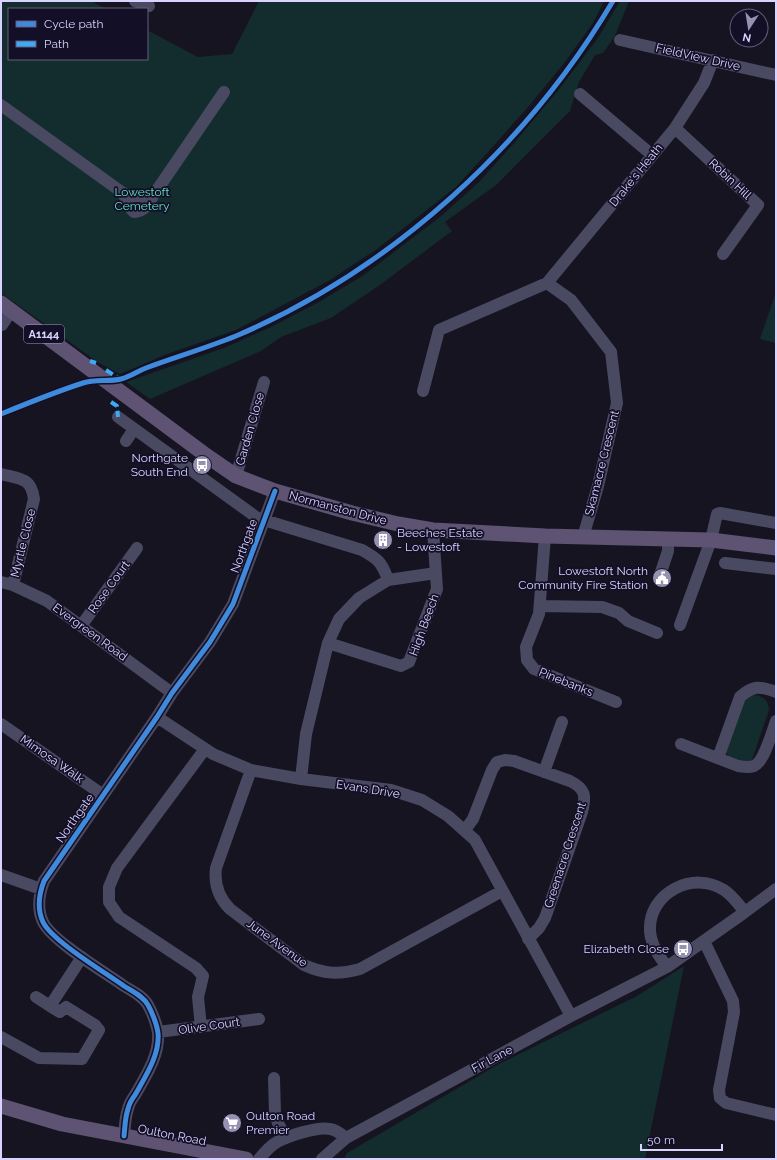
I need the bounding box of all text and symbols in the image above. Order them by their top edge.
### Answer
legend [8,8,148,60]
north arrow [729,8,769,48]
text: Cycle path [44,17,103,31]
text: N [742,30,752,45]
text: Path [44,37,69,51]
street label: FieldView Drive [654,40,742,74]
street label: Drake's Heath [606,141,666,209]
street label: Robin Hill [706,156,755,203]
park label: Lowestoft Cemetery [114,185,170,213]
road number: A1144 [24,325,64,343]
street label: Garden Close [233,391,267,467]
street label: Skamacre Crescent [582,409,622,517]
place label: Northgate South End [131,451,188,479]
bus stop icon: Northgate South End [191,454,213,476]
street label: Normanston Drive [288,488,388,528]
street label: Myrtle Close [8,507,38,579]
street label: Northgate [228,517,260,575]
place label: Beeches Estate - Lowestoft [397,526,483,554]
building icon: Beeches Estate - Lowestoft [372,529,394,551]
street label: Rose Court [85,558,133,616]
place label: Lowestoft North Community Fire Station [518,564,648,592]
public building icon: Lowestoft North Community Fire Station [651,567,673,589]
street label: High Beech [406,592,442,658]
street label: Evergreen Road [50,600,130,664]
street label: Pinebanks [537,665,595,699]
street label: Mimosa Walk [18,732,87,786]
street label: Evans Drive [335,777,401,801]
street label: Northgate [53,791,97,845]
street label: Greenacre Crescent [541,800,589,910]
street label: June Avenue [244,916,310,970]
bus stop icon: Elizabeth Close [672,938,694,960]
place label: Elizabeth Close [583,942,669,956]
street label: Olive Court [177,1015,241,1037]
street label: Fir Lane [469,1042,515,1076]
place label: Oulton Road Premier [246,1109,315,1137]
supermarket icon: Oulton Road Premier [221,1112,243,1134]
street label: Oulton Road [137,1122,207,1148]
scale bar [641,1126,722,1152]
text: 50 m [647,1133,675,1147]

